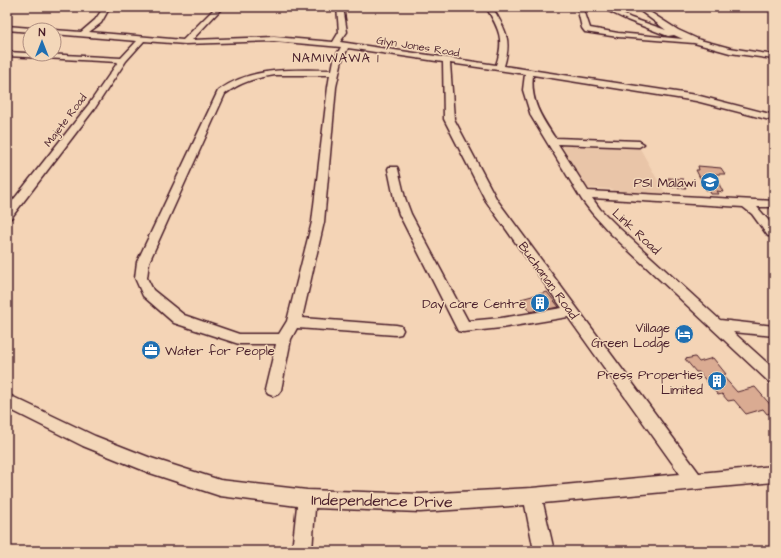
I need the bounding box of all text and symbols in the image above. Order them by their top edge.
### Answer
north arrow [22,22,62,62]
text: N [39,25,46,40]
street label: Glyn Jones Road [375,33,461,62]
district label: NAMIWAWA 1 [292,49,380,67]
street label: Majete Road [41,90,90,150]
school or university icon: PSI Malawi [699,171,721,193]
place label: PSI Malawi [634,174,696,192]
street label: Link Road [608,205,665,259]
street label: Buchanan Road [514,238,583,323]
building icon: Day care Centre [529,292,551,314]
place label: Day care Centre [422,295,526,314]
place label: Village Green Lodge [591,319,670,353]
hotel icon: Village Green Lodge [673,323,695,345]
office icon: Water for People [140,339,162,361]
place label: Water for People [165,342,275,360]
place label: Press Properties Limited [597,366,703,399]
building icon: Press Properties Limited [706,370,728,392]
street label: Independence Drive [311,489,453,513]

